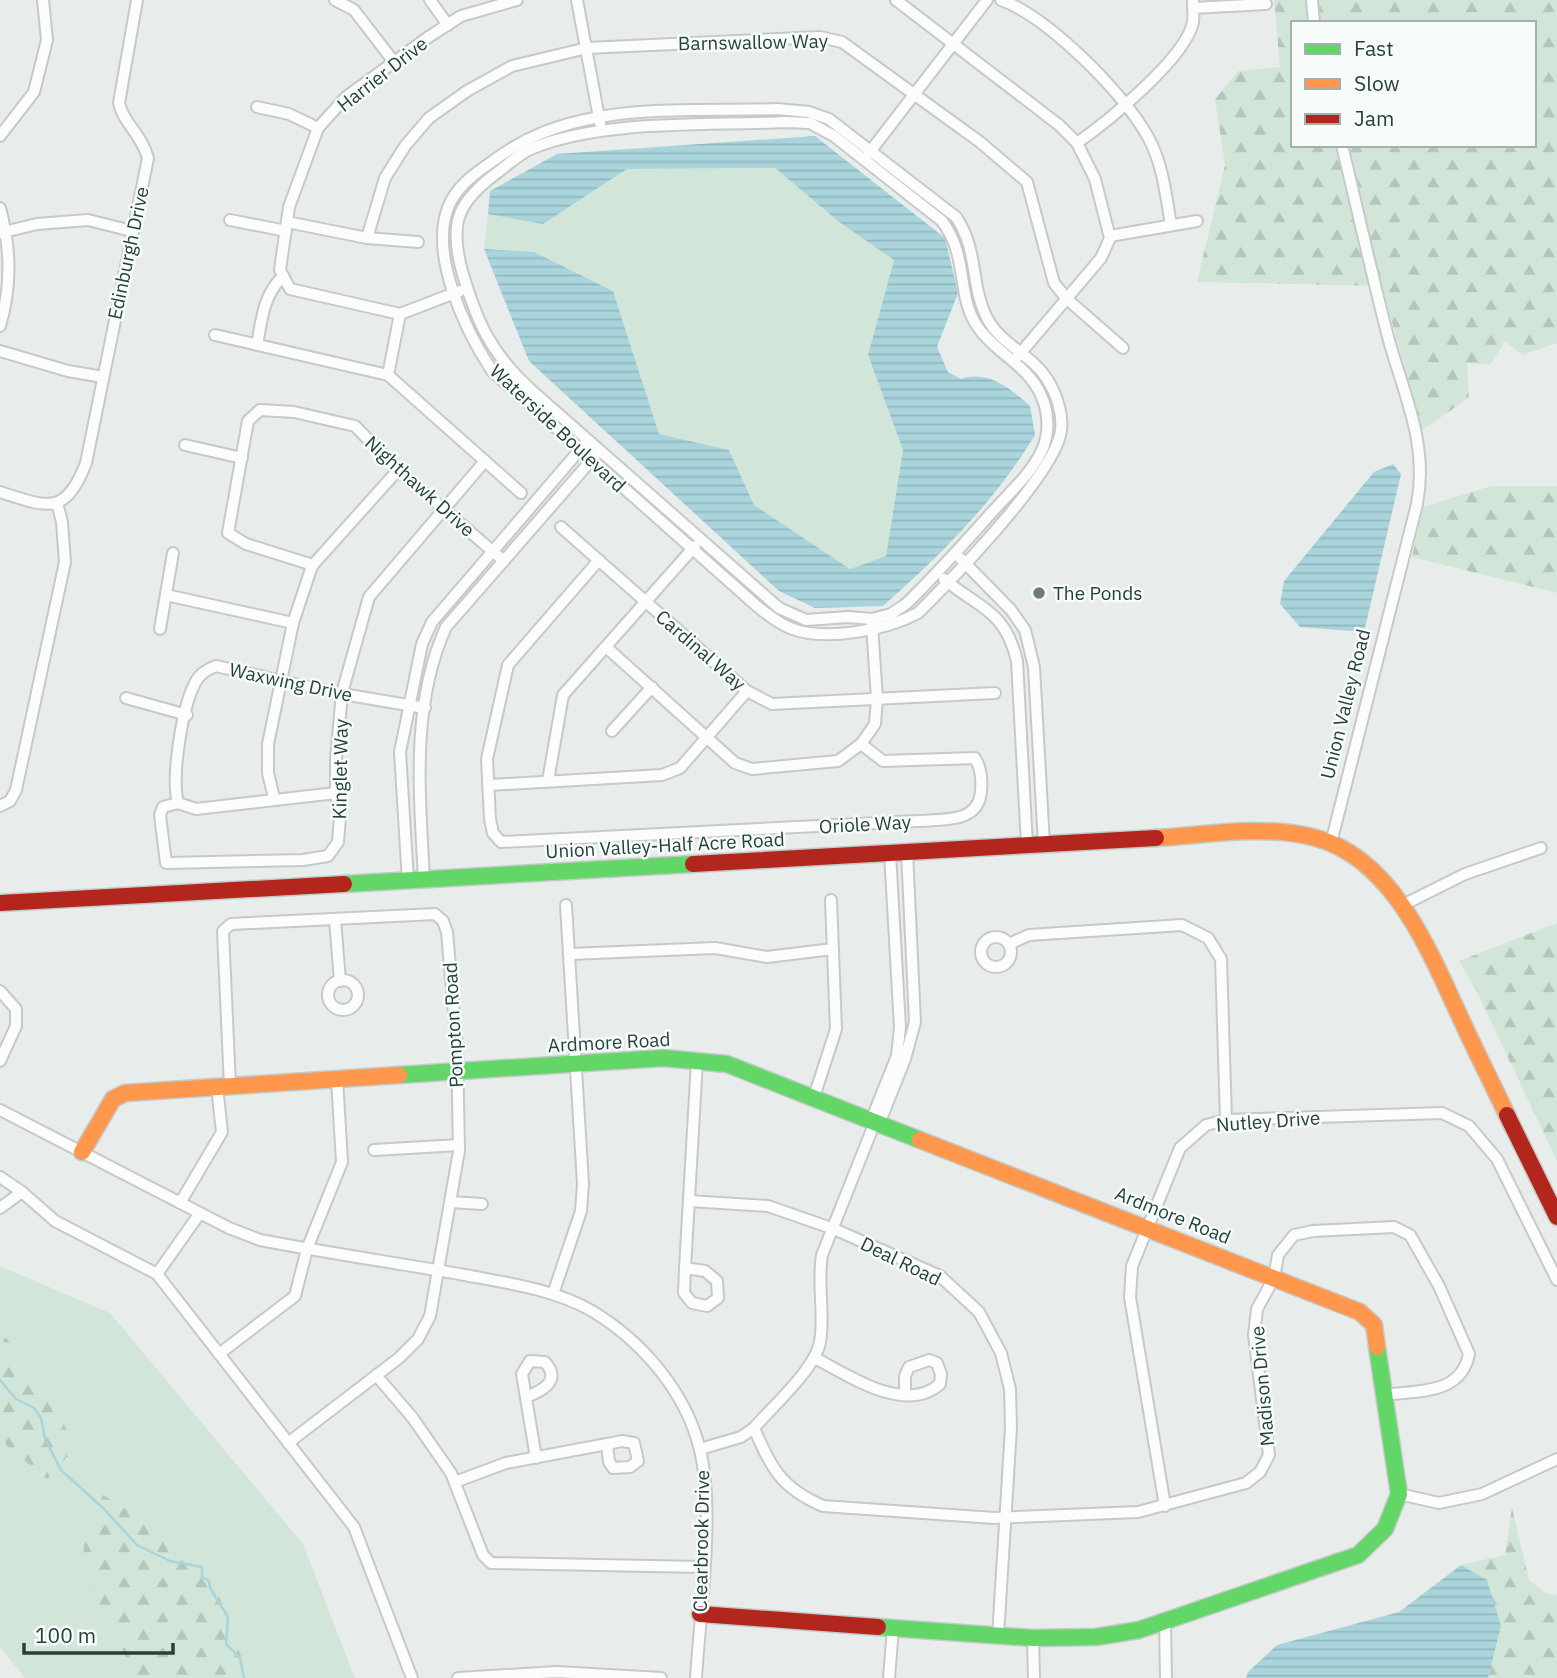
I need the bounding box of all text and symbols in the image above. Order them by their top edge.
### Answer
legend [1291,21,1536,147]
street label: Barnswallow Way [678,29,829,55]
street label: Harrier Drive [332,31,432,117]
text: Fast [1354,34,1394,62]
text: Slow [1354,69,1400,97]
text: Jam [1354,104,1394,132]
street label: Edinburgh Drive [102,184,154,322]
street label: Waterside Boulevard [485,359,631,497]
street label: Nighthawk Drive [360,430,480,542]
place label: The Ponds [1053,581,1142,605]
marker: The Ponds [1031,585,1047,601]
street label: Cardinal Way [651,604,751,696]
street label: Union Valley Road [1315,627,1375,781]
street label: Waxwing Drive [227,657,355,707]
street label: Kinglet Way [327,718,353,820]
street label: Oriole Way [818,810,912,838]
street label: Union Valley-Half Acre Road [545,827,785,863]
street label: Pompton Road [438,962,468,1088]
street label: Ardmore Road [547,1027,671,1057]
street label: Nutley Drive [1215,1105,1321,1137]
street label: Ardmore Road [1112,1181,1234,1249]
street label: Deal Road [857,1231,945,1291]
street label: Madison Drive [1245,1325,1279,1447]
street label: Clearbrook Drive [688,1470,714,1612]
scale bar [24,1612,173,1656]
text: 100 m [35,1621,96,1649]

